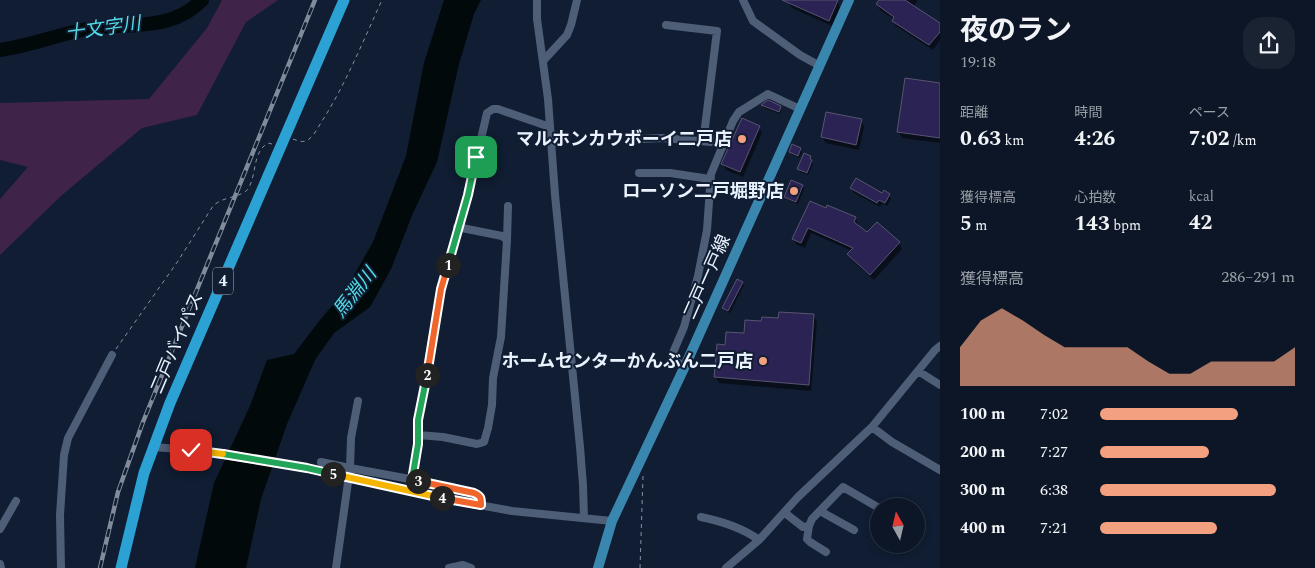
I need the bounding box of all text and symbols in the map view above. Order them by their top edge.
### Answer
water label: 十文字川 [63,9,145,49]
text: 夜のラン [960,9,1072,52]
button: share [1243,17,1295,69]
text: 19:18 [960,50,996,74]
text: 距離 [960,102,988,123]
text: 時間 [1074,102,1102,123]
text: ペース [1189,102,1230,123]
text: 0.63 [960,123,1001,155]
text: 4:26 [1074,123,1115,155]
text: 7:02 [1189,123,1230,155]
place label: マルホンカウボーイ二戸店 [516,126,732,153]
text: km [1001,130,1024,151]
text: /km [1230,130,1257,151]
marker: マルホンカウボーイ二戸店 [736,133,748,145]
pin [455,136,497,178]
icon: arrive [462,143,490,171]
place label: ローソン二戸堀野店 [622,178,784,205]
marker: ローソン二戸堀野店 [788,185,800,197]
text: kcal [1189,186,1214,207]
text: 獲得標高 [960,187,1016,208]
text: 心拍数 [1074,187,1116,208]
text: 42 [1189,207,1212,239]
text: 5 [960,208,972,240]
text: 143 [1074,208,1110,240]
text: m [972,215,987,236]
text: bpm [1110,215,1141,236]
street label: 二戸一戸線 [676,230,738,324]
pin: 1 [436,252,460,278]
text: 1 [445,255,452,276]
water label: 馬淵川 [326,260,385,324]
text: 286–291 m [1221,265,1295,289]
text: 獲得標高 [960,267,1024,291]
road number: 4 [213,268,233,294]
street label: 二戸バイパス [144,288,210,398]
place label: ホームセンターかんぶん二戸店 [502,348,753,375]
marker: ホームセンターかんぶん二戸店 [757,355,769,367]
pin: 2 [414,362,440,388]
text: 2 [424,365,431,386]
text: 100 m [960,402,1005,426]
text: 7:02 [1040,402,1068,426]
pin [170,429,212,471]
icon: check [177,436,205,464]
text: 200 m [960,440,1005,464]
text: 7:27 [1040,440,1068,464]
pin: 5 [320,462,346,486]
text: 5 [330,464,337,485]
pin: 3 [406,468,430,494]
text: 3 [415,471,422,492]
text: 300 m [960,478,1005,502]
text: 6:38 [1040,478,1068,502]
pin: 4 [430,486,454,510]
text: 4 [439,488,446,509]
north arrow [870,498,925,552]
map controls [870,498,925,553]
text: 400 m [960,516,1005,540]
text: 7:21 [1040,516,1068,540]

